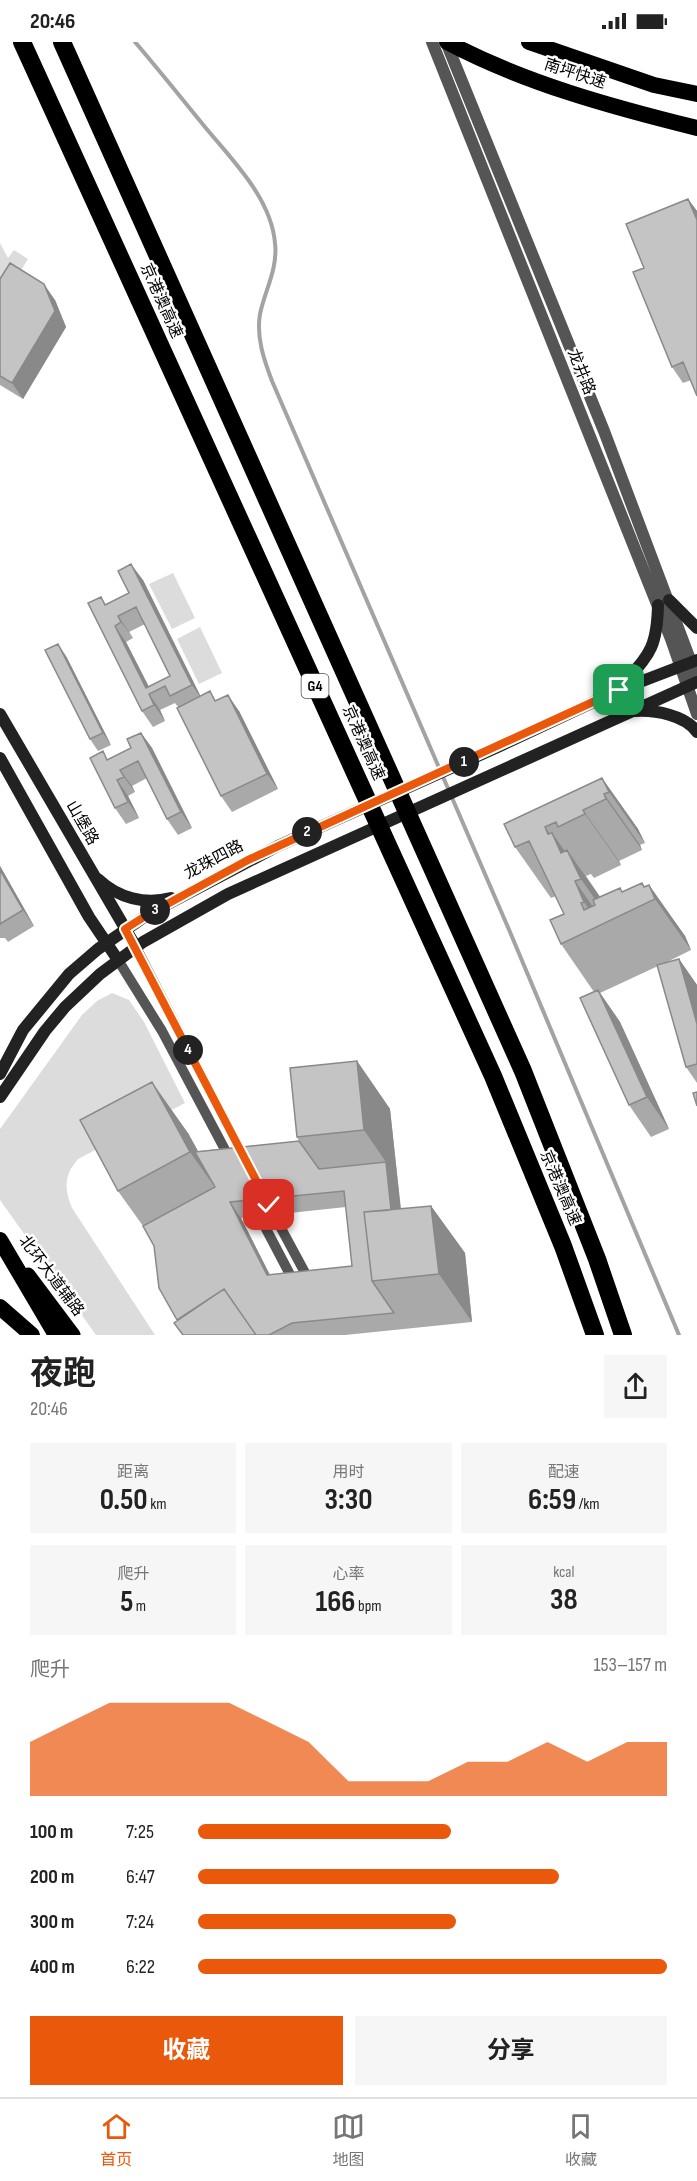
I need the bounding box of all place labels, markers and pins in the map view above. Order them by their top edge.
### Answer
pin [593,664,644,715]
pin: 1 [449,747,479,777]
pin: 2 [292,817,322,847]
pin: 3 [140,895,170,925]
pin: 4 [173,1035,203,1065]
pin [243,1179,294,1230]

